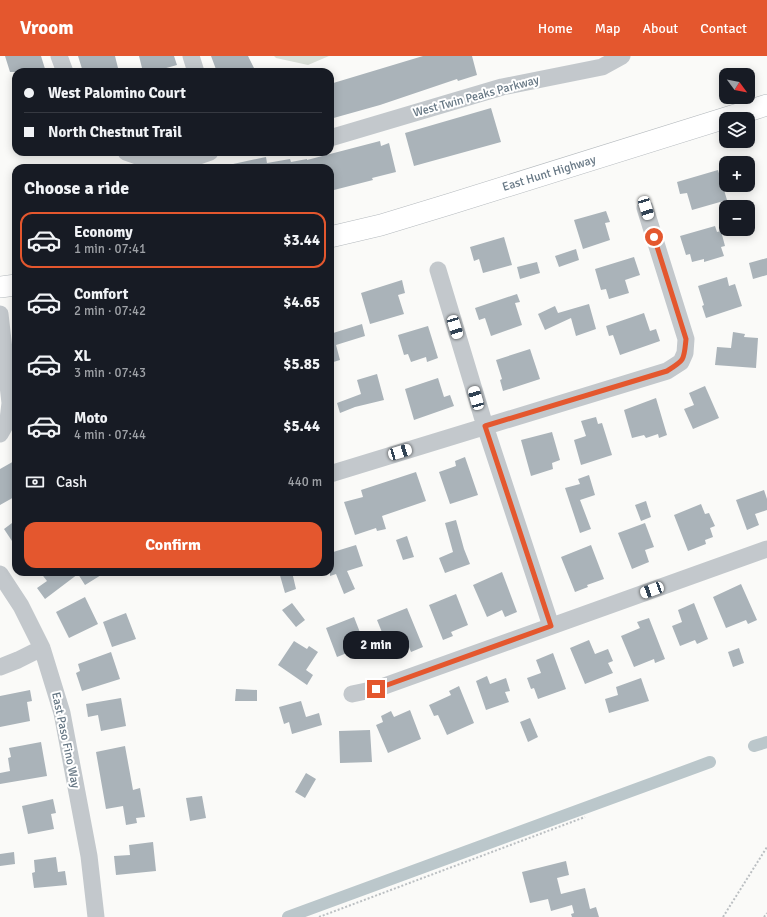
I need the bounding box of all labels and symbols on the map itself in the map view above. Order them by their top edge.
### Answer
north arrow [719,68,755,104]
street label: West Twin Peaks Parkway [411,72,541,121]
street label: East Hunt Highway [501,152,598,195]
car [637,195,655,221]
route start [645,228,663,246]
car [446,314,464,340]
car [467,385,485,411]
car [387,443,413,461]
car [639,580,665,600]
callout: 2 min [343,631,409,659]
route end [367,680,385,698]
street label: East Paso Fino Way [48,691,83,790]

